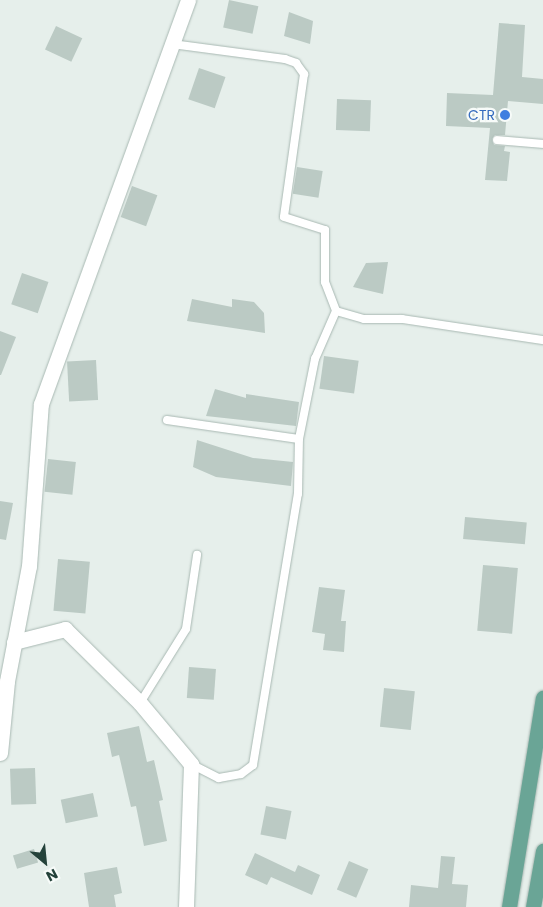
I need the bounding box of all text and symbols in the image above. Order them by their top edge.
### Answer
place label: CTR [468,107,495,123]
marker: CTR [499,109,511,121]
north arrow [20,837,70,887]
text: N [43,864,61,887]

